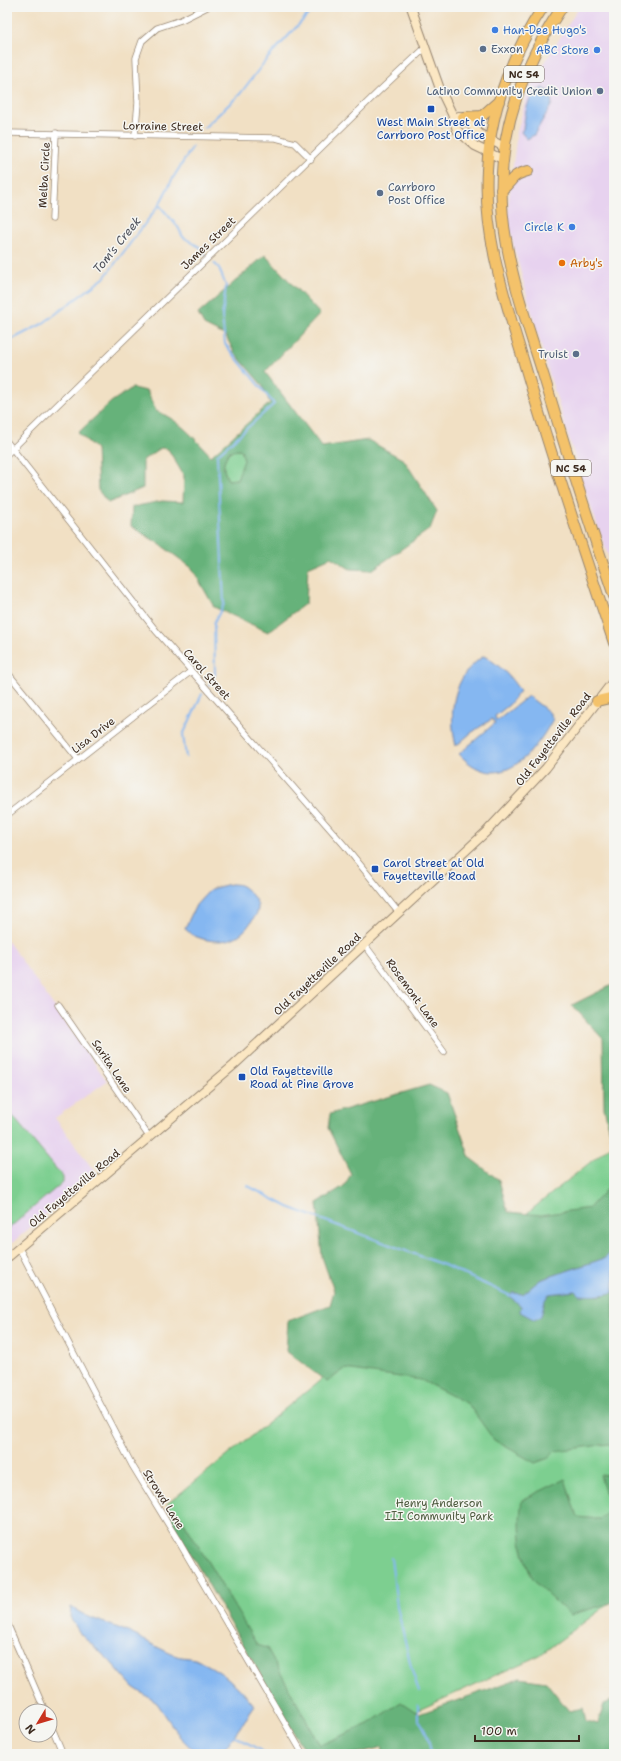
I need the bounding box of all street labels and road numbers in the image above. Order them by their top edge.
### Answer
road number: NC 54 [504,66,544,82]
street label: Lorraine Street [123,118,204,135]
street label: Melba Circle [35,142,54,208]
street label: James Street [178,213,239,273]
road number: NC 54 [551,460,591,476]
street label: Carol Street [180,646,234,703]
street label: Old Fayetteville Road [512,690,595,789]
street label: Lisa Drive [68,714,118,757]
street label: Old Fayetteville Road [270,930,364,1019]
street label: Rosemont Lane [382,956,443,1031]
street label: Sarita Lane [88,1037,135,1096]
street label: Old Fayetteville Road [26,1146,123,1231]
street label: Strowd Lane [139,1467,188,1532]

